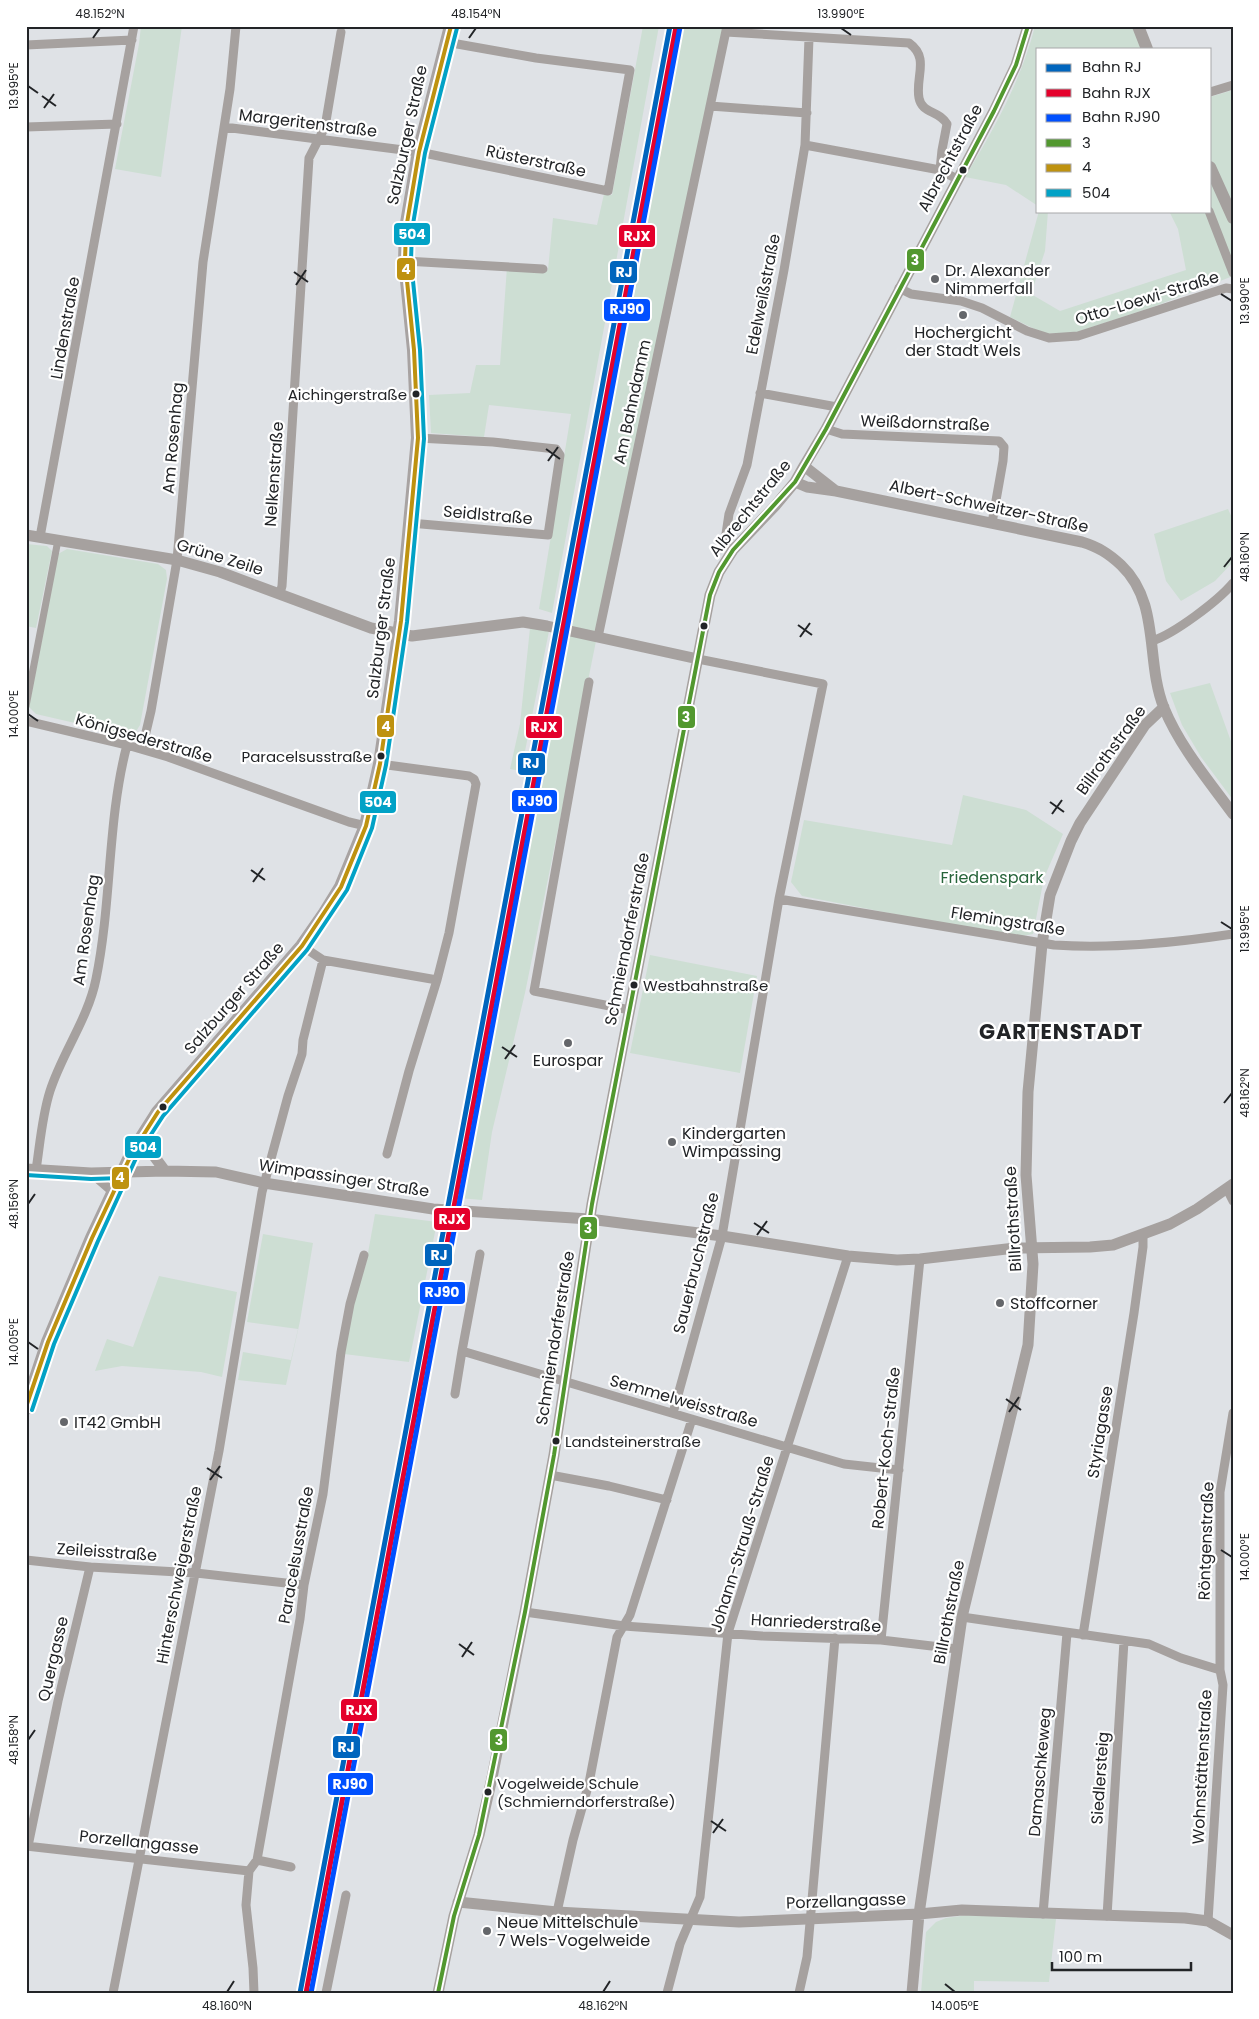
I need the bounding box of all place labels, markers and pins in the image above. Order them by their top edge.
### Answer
unlabelled marker [958,165,968,175]
place label: Dr. Alexander Nimmerfall [945,259,1050,300]
marker: Dr. Alexander Nimmerfall [929,273,941,285]
marker: Hochergicht der Stadt Wels [957,309,969,321]
place label: Hochergicht der Stadt Wels [905,321,1021,362]
place label: Aichingerstraße [288,384,407,405]
marker: Aichingerstraße [411,389,421,399]
unlabelled marker [699,621,709,631]
place label: Paracelsusstraße [242,746,372,767]
marker: Paracelsusstraße [376,751,386,761]
place label: Westbahnstraße [643,975,768,996]
marker: Westbahnstraße [629,980,639,990]
marker: Eurospar [562,1037,574,1049]
place label: Eurospar [533,1049,603,1072]
unlabelled marker [158,1102,168,1112]
place label: Kindergarten Wimpassing [682,1122,786,1163]
marker: Kindergarten Wimpassing [666,1136,678,1148]
place label: Stoffcorner [1010,1292,1098,1315]
marker: Stoffcorner [994,1297,1006,1309]
place label: IT42 GmbH [74,1411,161,1434]
marker: IT42 GmbH [58,1416,70,1428]
place label: Landsteinerstraße [565,1431,701,1452]
marker: Landsteinerstraße [551,1436,561,1446]
place label: Vogelweide Schule (Schmierndorferstraße) [497,1773,675,1812]
marker: Vogelweide Schule (Schmierndorferstraße) [483,1787,493,1797]
place label: Neue Mittelschule 7 Wels-Vogelweide [497,1911,650,1952]
marker: Neue Mittelschule 7 Wels-Vogelweide [481,1925,493,1937]

